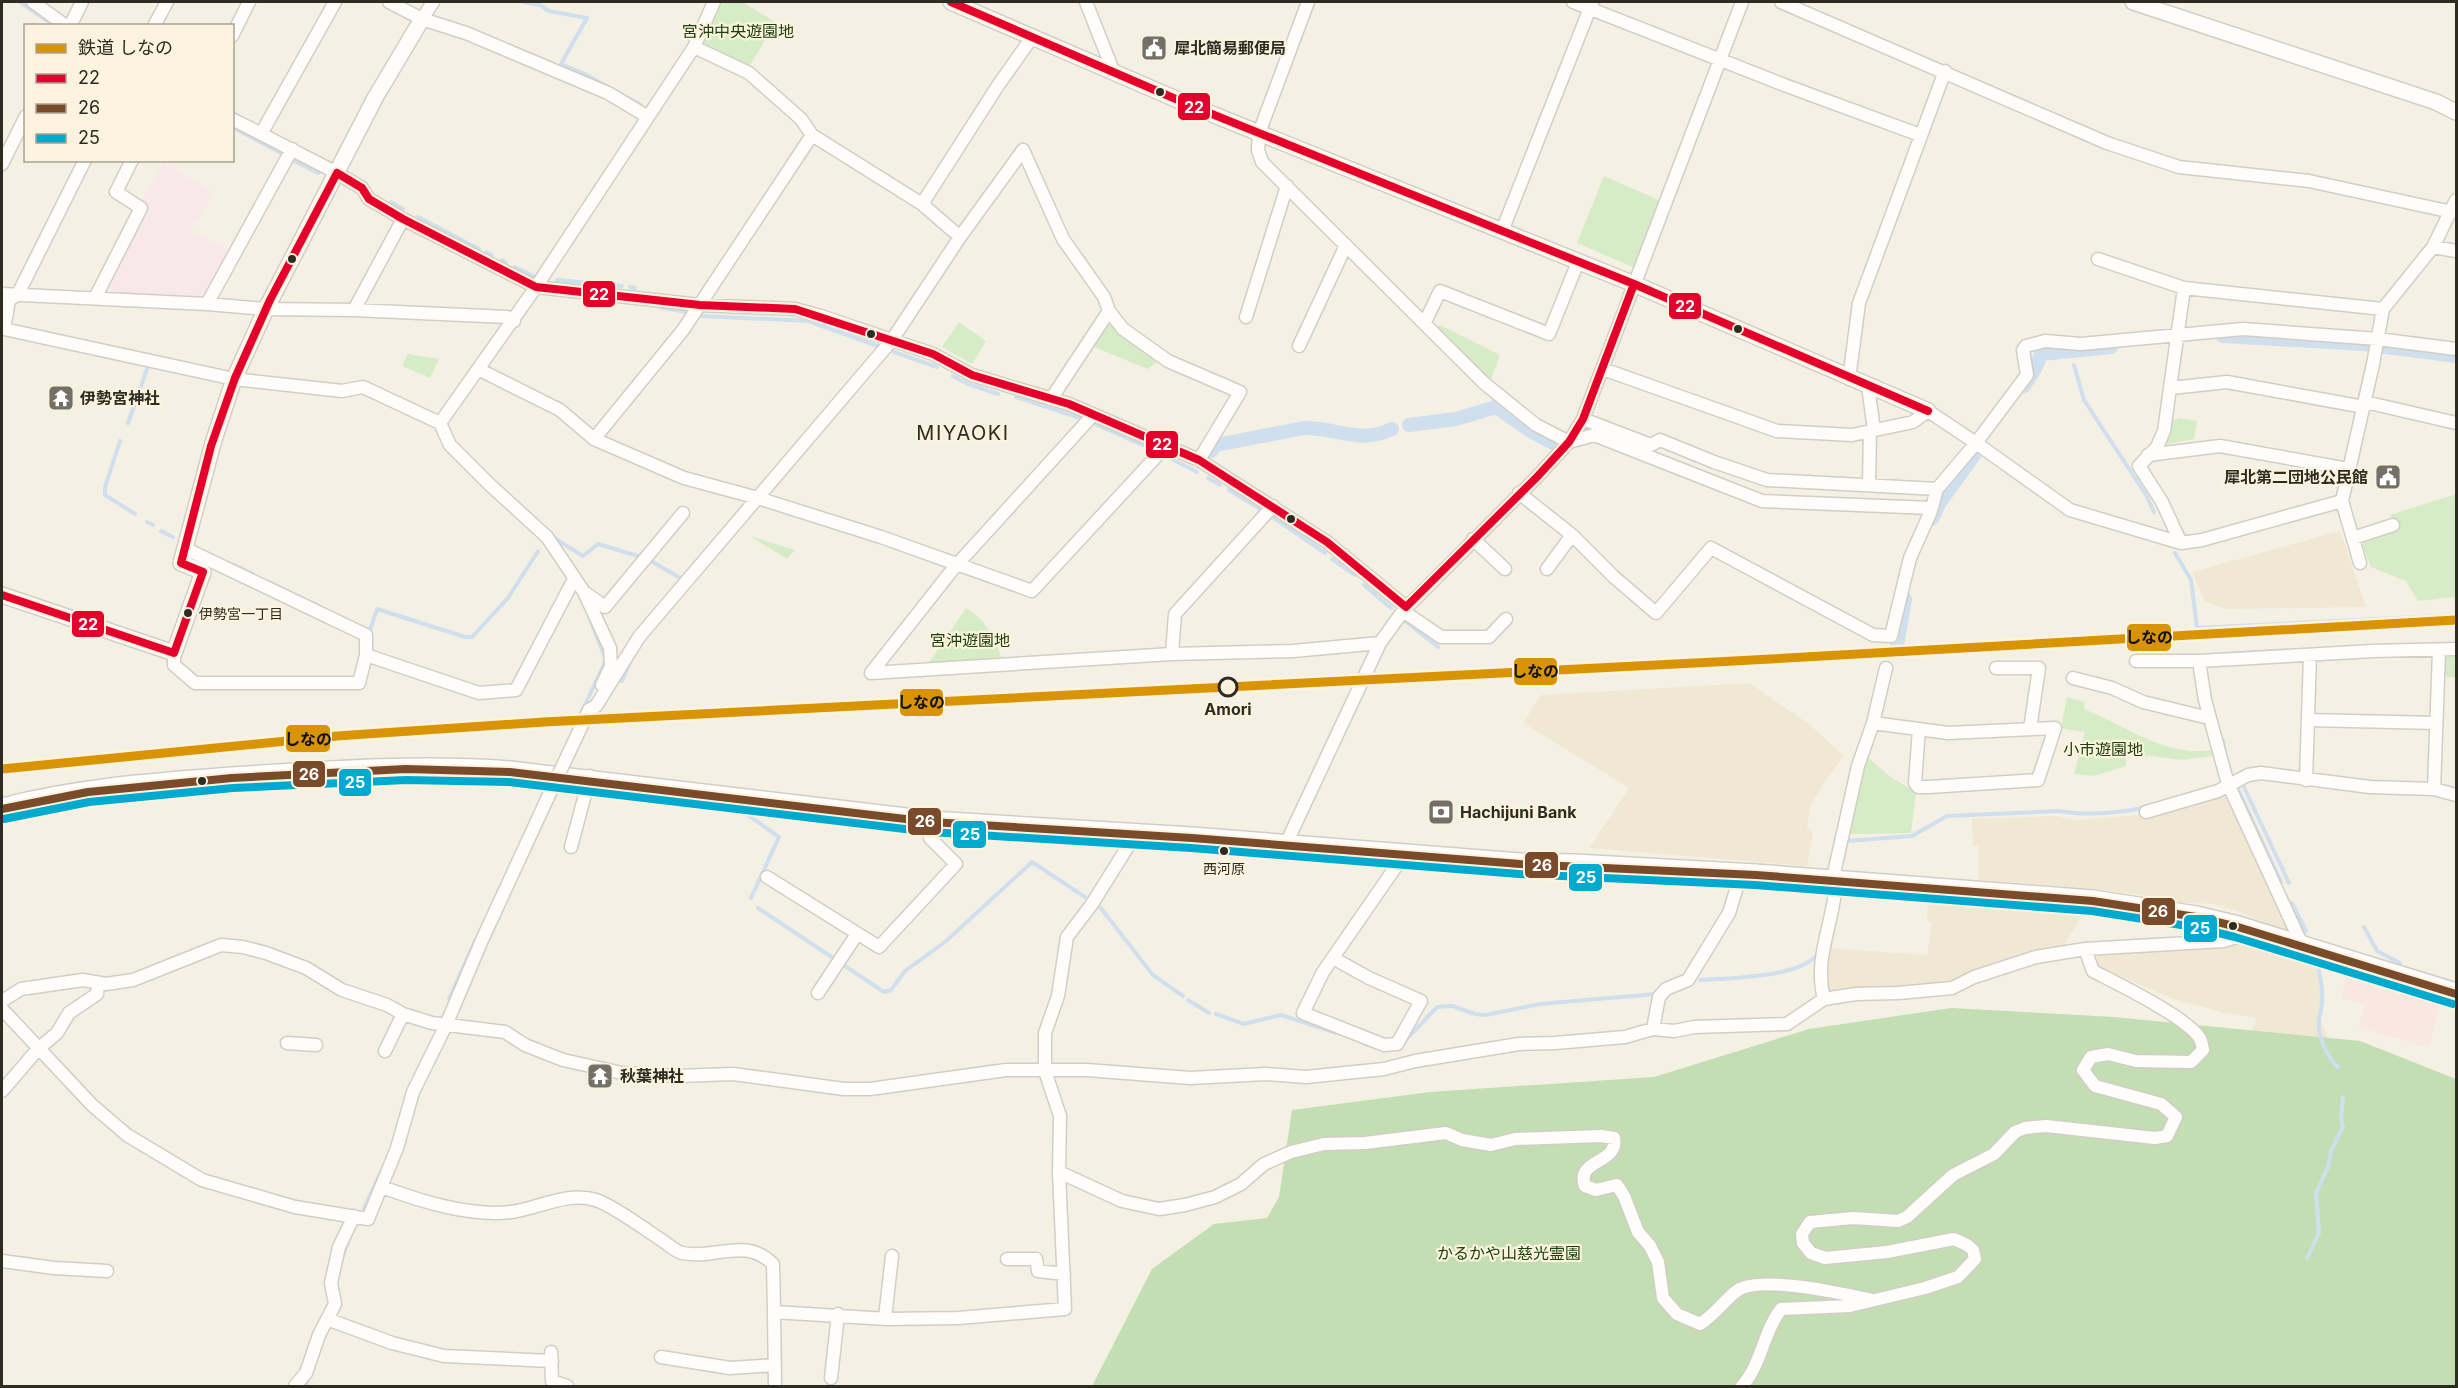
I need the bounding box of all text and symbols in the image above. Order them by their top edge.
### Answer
park label: 宮沖中央遊園地 [682,21,794,41]
legend [24,24,234,162]
public building icon: 犀北簡易郵便局 [1139,33,1169,63]
text: 鉄道 しなの [78,37,173,58]
place label: 犀北簡易郵便局 [1174,38,1286,58]
text: 22 [78,67,100,88]
unlabelled marker [1154,86,1166,98]
line badge: 22 [1177,92,1211,121]
text: 26 [78,97,100,118]
text: 22 [1184,97,1204,117]
text: 25 [78,127,100,148]
unlabelled marker [286,253,298,265]
line badge: 22 [582,280,616,308]
text: 22 [589,284,609,304]
line badge: 22 [1668,292,1702,320]
text: 22 [1675,296,1695,316]
unlabelled marker [1732,323,1744,335]
unlabelled marker [865,328,877,340]
temple icon: 伊勢宮神社 [46,383,76,413]
place label: 伊勢宮神社 [79,388,160,408]
district label: MIYAOKI [916,421,1010,445]
line badge: 22 [1145,430,1179,459]
text: 22 [1152,434,1172,454]
public building icon: 犀北第二団地公民館 [2373,462,2403,492]
place label: 犀北第二団地公民館 [2224,467,2368,487]
unlabelled marker [1285,513,1297,525]
place label: 伊勢宮一丁目 [199,605,283,622]
marker: 伊勢宮一丁目 [182,607,194,619]
line badge: 22 [71,610,105,638]
text: 22 [78,614,98,634]
line badge: しなの [2126,623,2172,652]
text: しなの [2125,627,2173,647]
park label: 宮沖遊園地 [930,630,1010,650]
line badge: しなの [1513,657,1558,686]
text: しなの [1511,661,1559,681]
marker: Amori [1218,677,1238,697]
line badge: しなの [899,688,944,717]
text: しなの [897,692,945,712]
place label: Amori [1204,699,1252,719]
line badge: しなの [285,724,331,753]
text: しなの [284,729,332,749]
park label: 小市遊園地 [2063,739,2143,759]
line badge: 26 [292,760,326,788]
text: 26 [299,764,319,784]
line badge: 25 [338,768,372,797]
text: 25 [345,772,365,792]
unlabelled marker [196,775,208,787]
bank icon: Hachijuni Bank [1426,797,1456,827]
place label: Hachijuni Bank [1460,802,1577,822]
line badge: 26 [907,807,942,836]
text: 26 [915,811,935,831]
line badge: 25 [952,820,987,849]
text: 25 [960,824,980,844]
marker: 西河原 [1218,845,1230,857]
line badge: 26 [1524,851,1559,879]
text: 26 [1532,855,1552,875]
place label: 西河原 [1203,860,1245,877]
line badge: 25 [1568,863,1603,892]
text: 25 [1576,867,1596,887]
line badge: 26 [2141,897,2176,926]
text: 26 [2148,901,2168,921]
line badge: 25 [2183,914,2218,943]
text: 25 [2190,918,2210,938]
unlabelled marker [2227,920,2239,932]
temple icon: 秋葉神社 [585,1061,615,1091]
place label: 秋葉神社 [620,1066,684,1086]
park label: かるかや山慈光霊園 [1437,1243,1581,1263]

